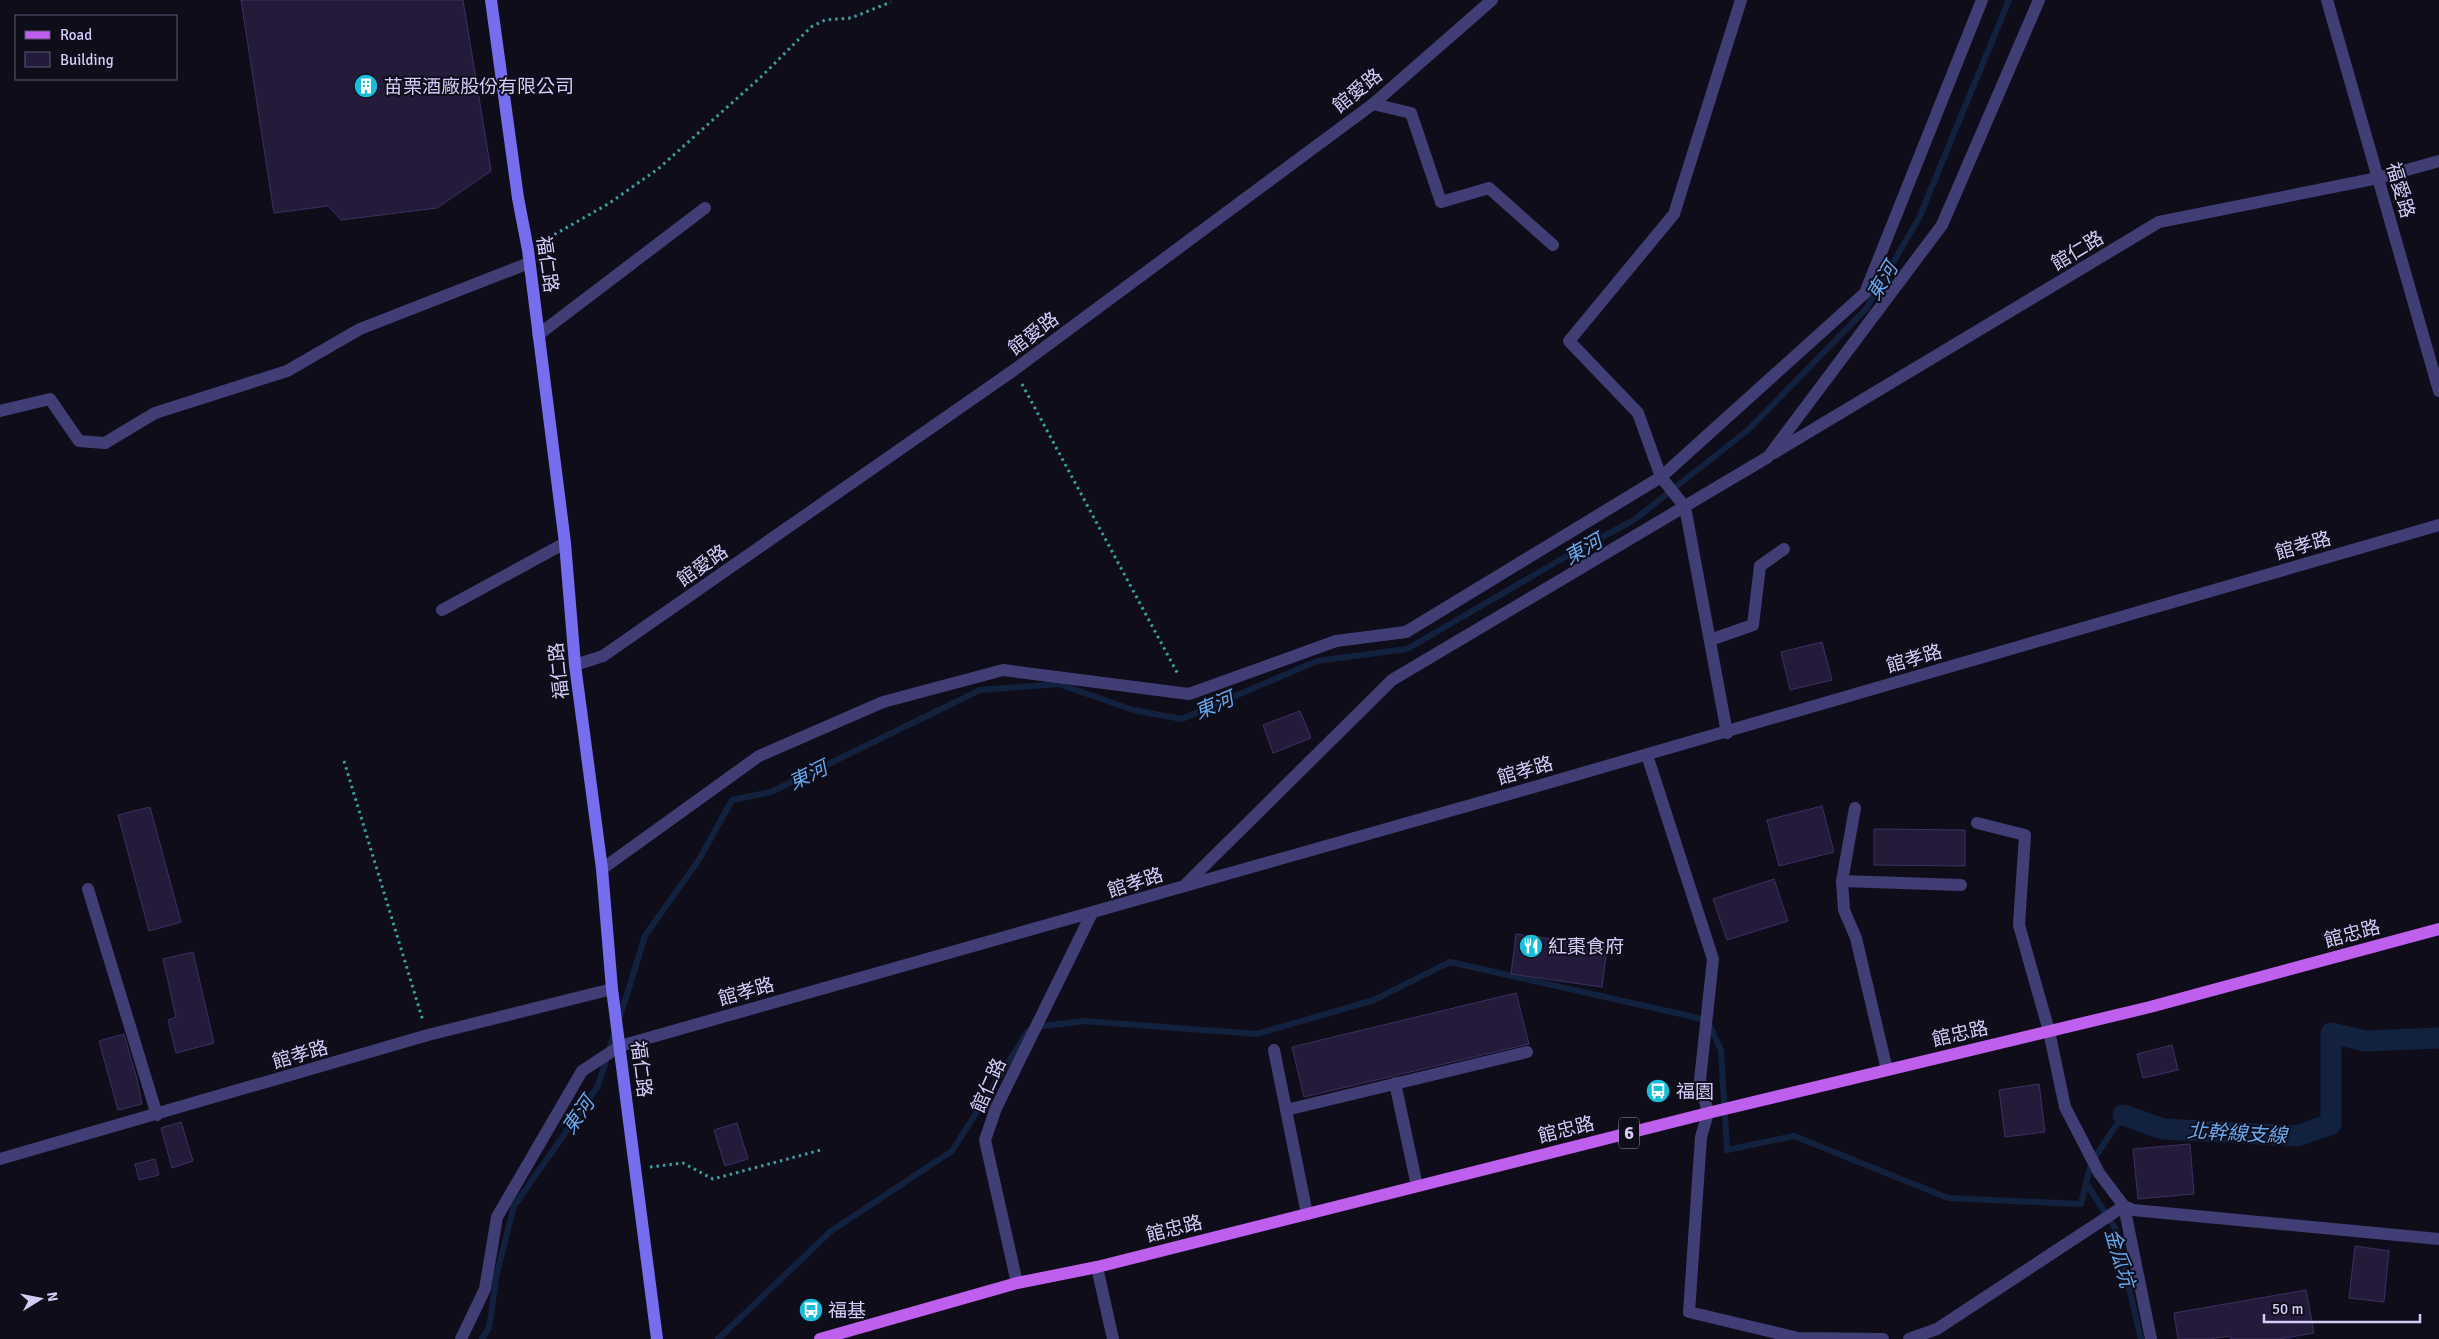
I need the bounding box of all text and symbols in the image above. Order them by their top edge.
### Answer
legend [15,15,178,80]
text: Road [60,26,92,44]
text: Building [60,51,114,69]
street label: 館愛路 [1328,64,1387,118]
building icon: 苗栗酒廠股份有限公司 [353,73,379,99]
place label: 苗栗酒廠股份有限公司 [384,75,574,99]
street label: 福愛路 [2381,160,2419,221]
street label: 館仁路 [2047,226,2108,276]
street label: 福仁路 [531,234,563,294]
water label: 東河 [1861,254,1906,305]
street label: 館愛路 [1004,307,1064,361]
water label: 東河 [1560,527,1610,570]
street label: 館孝路 [2273,527,2334,565]
street label: 館愛路 [672,540,733,592]
street label: 館孝路 [1884,640,1945,678]
street label: 福仁路 [544,641,574,701]
water label: 東河 [1191,685,1241,725]
street label: 館孝路 [1495,752,1556,790]
water label: 東河 [785,754,835,795]
street label: 館孝路 [1104,863,1166,903]
street label: 館忠路 [2322,915,2383,953]
restaurant icon: 紅棗食府 [1518,933,1544,959]
place label: 紅棗食府 [1548,935,1624,959]
street label: 館孝路 [716,973,777,1011]
street label: 館忠路 [1930,1016,1991,1052]
street label: 館孝路 [270,1036,331,1074]
street label: 福仁路 [626,1039,656,1099]
street label: 館仁路 [966,1054,1011,1116]
bus stop icon: 福園 [1645,1078,1671,1104]
place label: 福園 [1676,1080,1714,1104]
water label: 東河 [557,1088,602,1139]
street label: 館忠路 [1536,1111,1597,1149]
road number: 6 [1619,1118,1639,1148]
water label: 北幹線支線 [2186,1118,2290,1149]
street label: 館忠路 [1144,1210,1205,1248]
water label: 金瓜坑 [2099,1226,2141,1293]
north arrow [15,1274,65,1324]
text: N [43,1291,62,1303]
scale bar [2264,1292,2420,1324]
bus stop icon: 福基 [798,1297,824,1323]
place label: 福基 [828,1299,866,1323]
text: 50 m [2272,1300,2303,1318]

